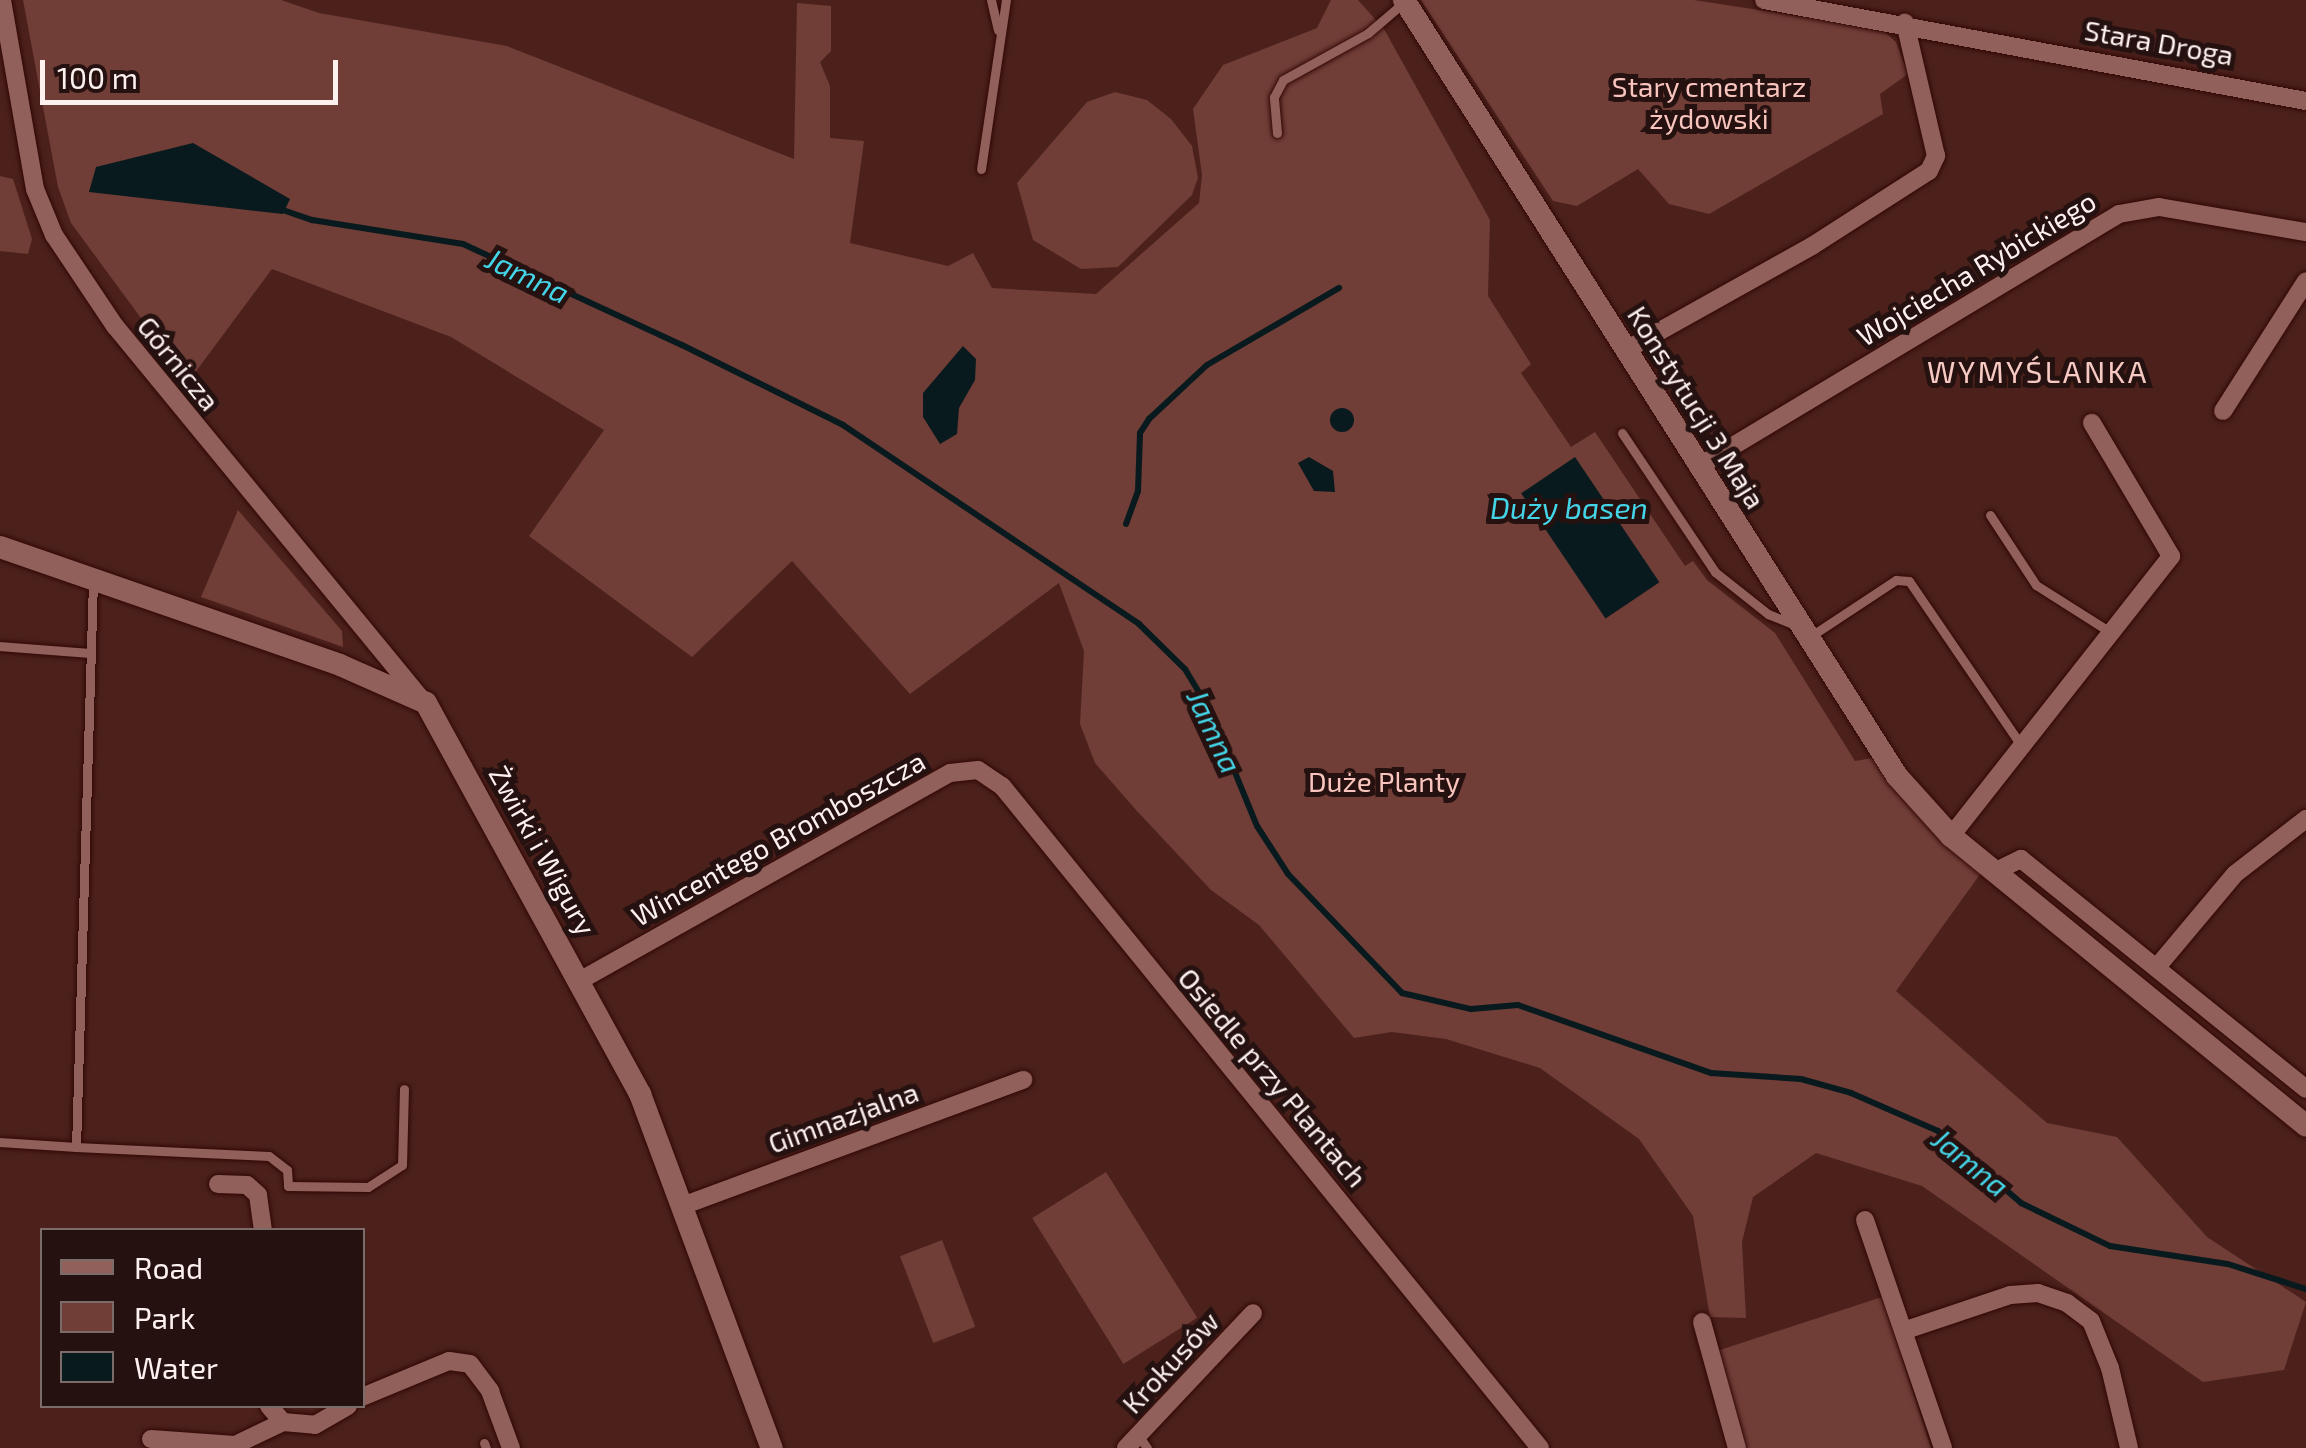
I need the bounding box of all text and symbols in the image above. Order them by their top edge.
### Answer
street label: Stara Droga [2082,12,2236,72]
scale bar [45,40,342,102]
text: 100 m [57,59,138,95]
park label: Stary cmentarz żydowski [1612,69,1806,135]
street label: Wojciecha Rybickiego [1851,183,2101,353]
water label: Jamna [481,240,575,310]
street label: Konstytucji 3 Maja [1621,299,1773,515]
street label: Górnicza [131,309,227,417]
district label: WYMYŚLANKA [1927,353,2149,389]
water label: Duży basen [1490,489,1648,525]
water label: Jamna [1180,683,1250,779]
street label: Wincentego Bromboszcza [625,743,931,933]
street label: Żwirki i Wigury [483,759,603,941]
park label: Duże Planty [1308,764,1460,798]
street label: Osiedle przy Plantach [1171,961,1375,1193]
street label: Gimnazjalna [763,1074,923,1160]
water label: Jamna [1925,1120,2017,1204]
legend [40,1228,365,1408]
text: Road [134,1249,203,1285]
text: Park [134,1299,195,1335]
street label: Krokusów [1115,1304,1225,1420]
text: Water [134,1349,218,1385]

